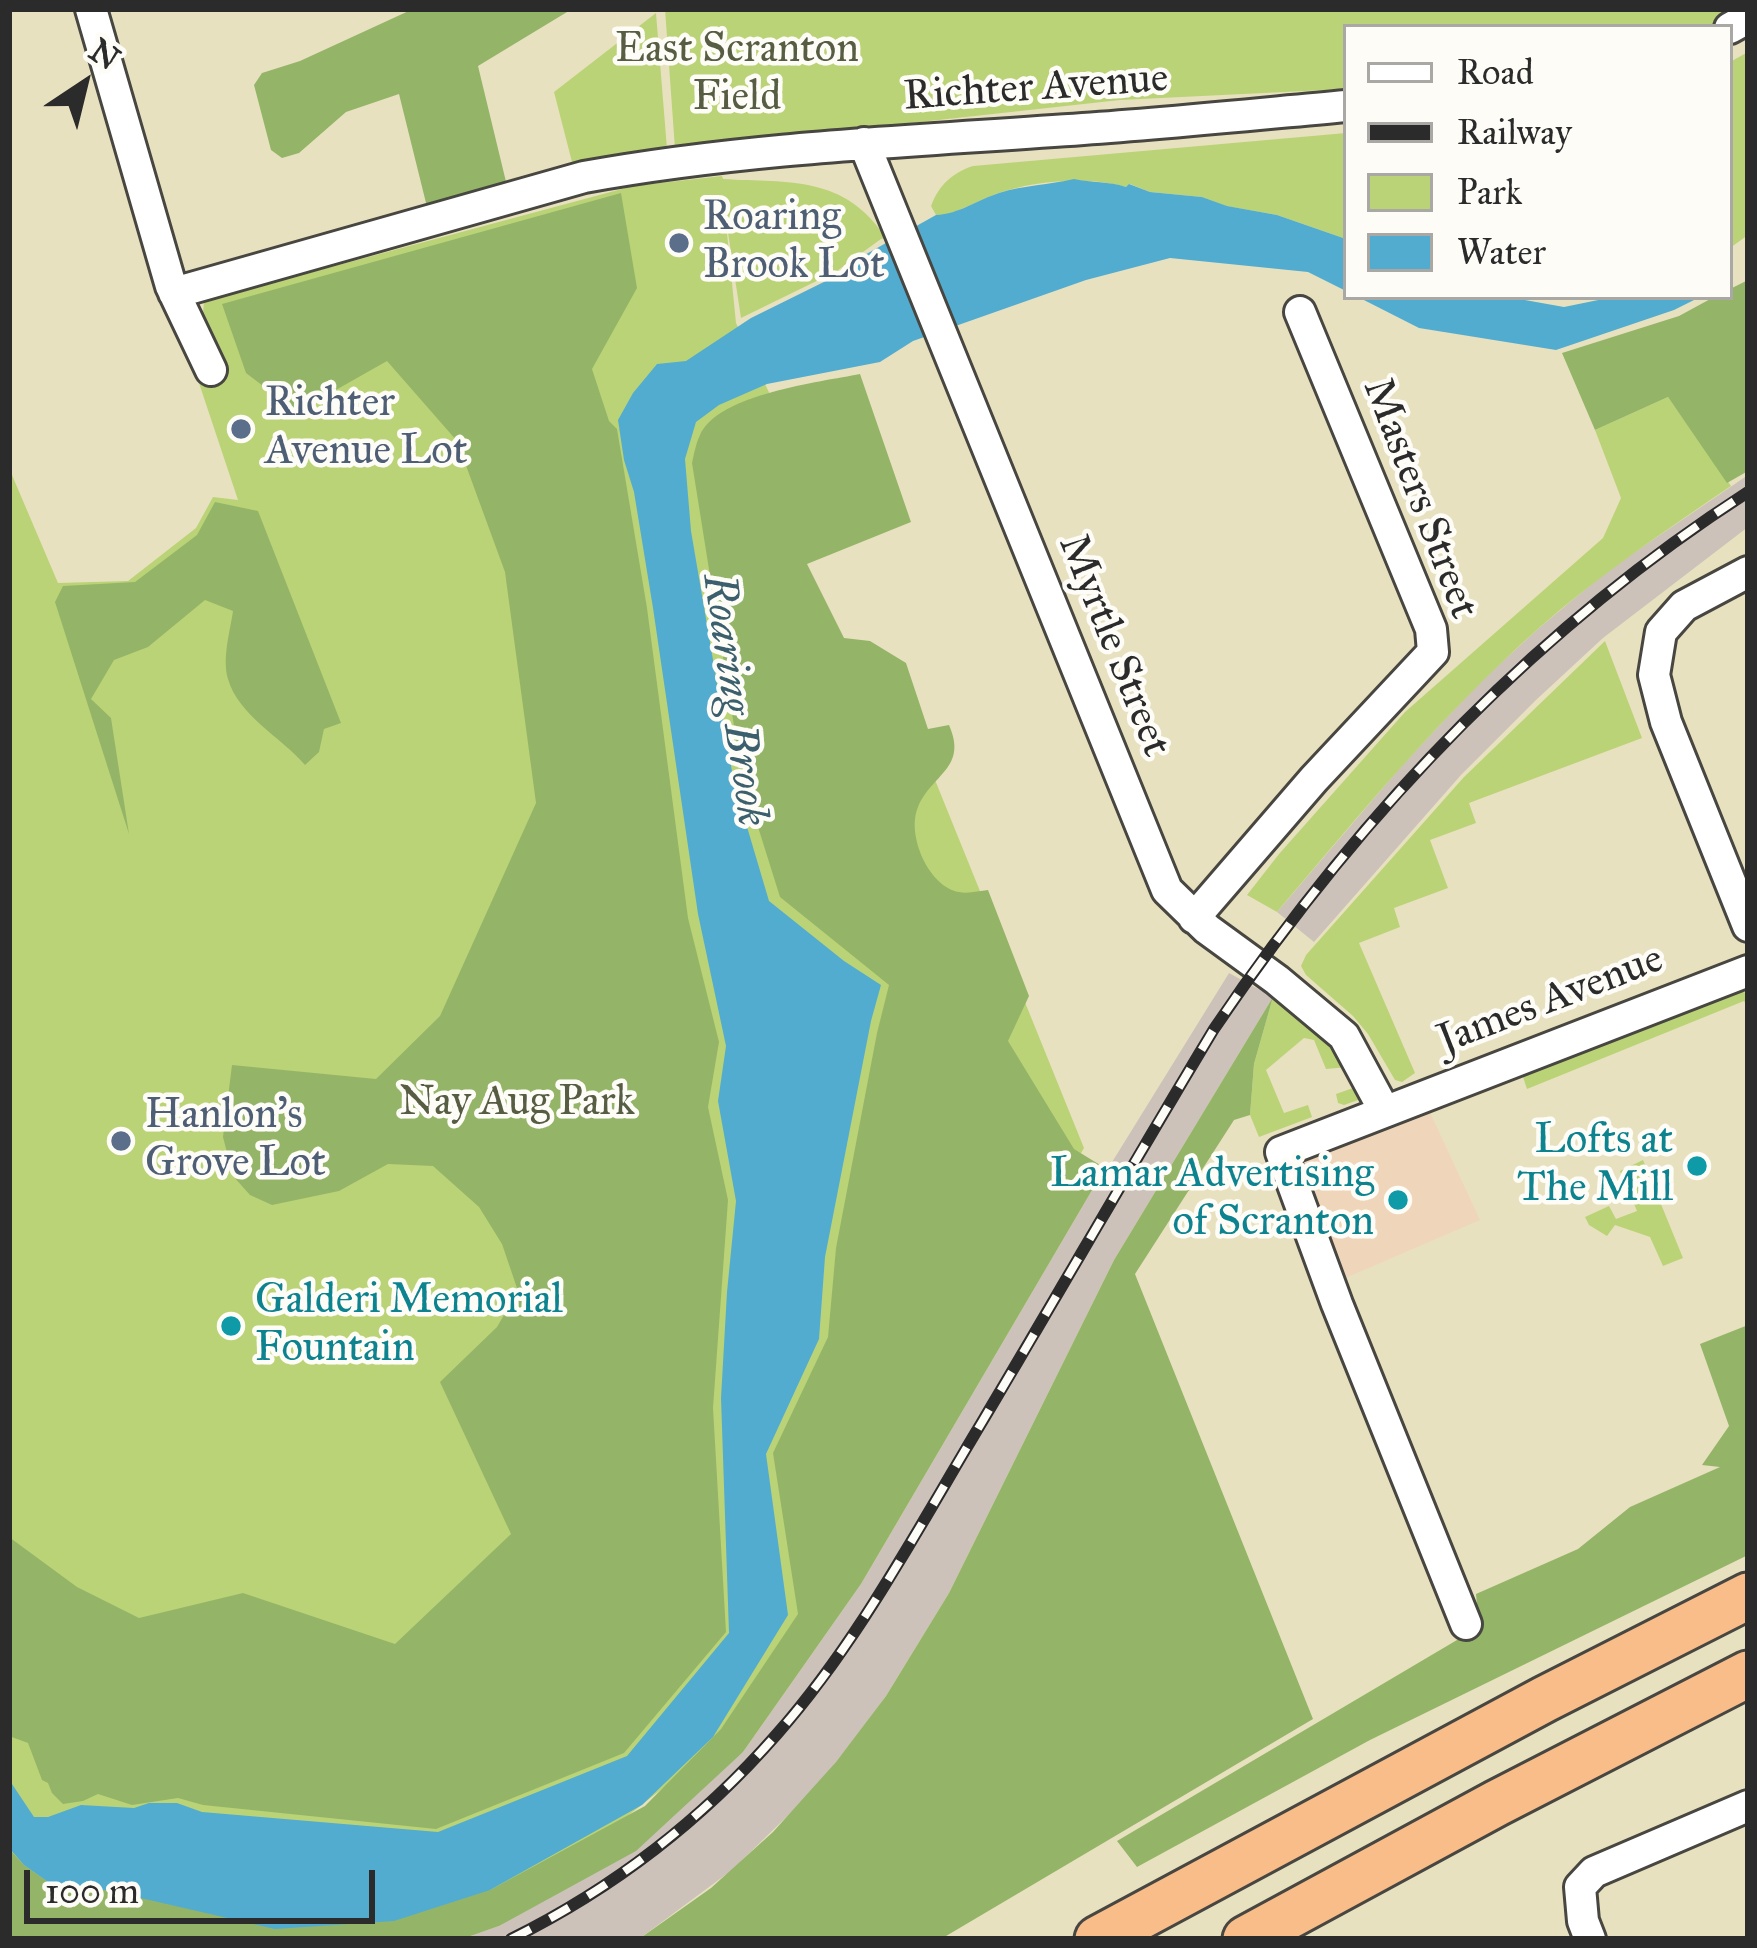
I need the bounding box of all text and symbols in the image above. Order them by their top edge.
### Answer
north arrow [24,24,144,144]
legend [1343,24,1733,300]
park label: East Scranton Field [615,26,859,124]
text: N [82,30,128,79]
text: Road [1457,50,1534,94]
street label: Richter Avenue [902,55,1170,123]
text: Railway [1457,110,1572,154]
text: Park [1457,170,1522,214]
place label: Roaring Brook Lot [703,194,885,292]
marker: Roaring Brook Lot [666,230,692,256]
text: Water [1457,230,1546,274]
street label: Masters Street [1350,372,1488,626]
place label: Richter Avenue Lot [265,380,468,478]
marker: Richter Avenue Lot [228,416,254,442]
street label: Myrtle Street [1046,528,1180,764]
water label: Roaring Brook [689,570,777,830]
street label: James Avenue [1431,935,1671,1067]
park label: Nay Aug Park [399,1079,635,1129]
place label: Hanlon's Grove Lot [145,1092,326,1190]
place label: Lofts at The Mill [1517,1117,1673,1216]
marker: Hanlon's Grove Lot [108,1128,134,1154]
place label: Lamar Advertising of Scranton [1050,1151,1374,1250]
marker: Lofts at The Mill [1684,1153,1710,1179]
marker: Lamar Advertising of Scranton [1385,1187,1411,1213]
place label: Galderi Memorial Fountain [255,1277,563,1376]
marker: Galderi Memorial Fountain [218,1313,244,1339]
scale bar [30,1846,381,1920]
text: 100 m [45,1869,139,1913]

